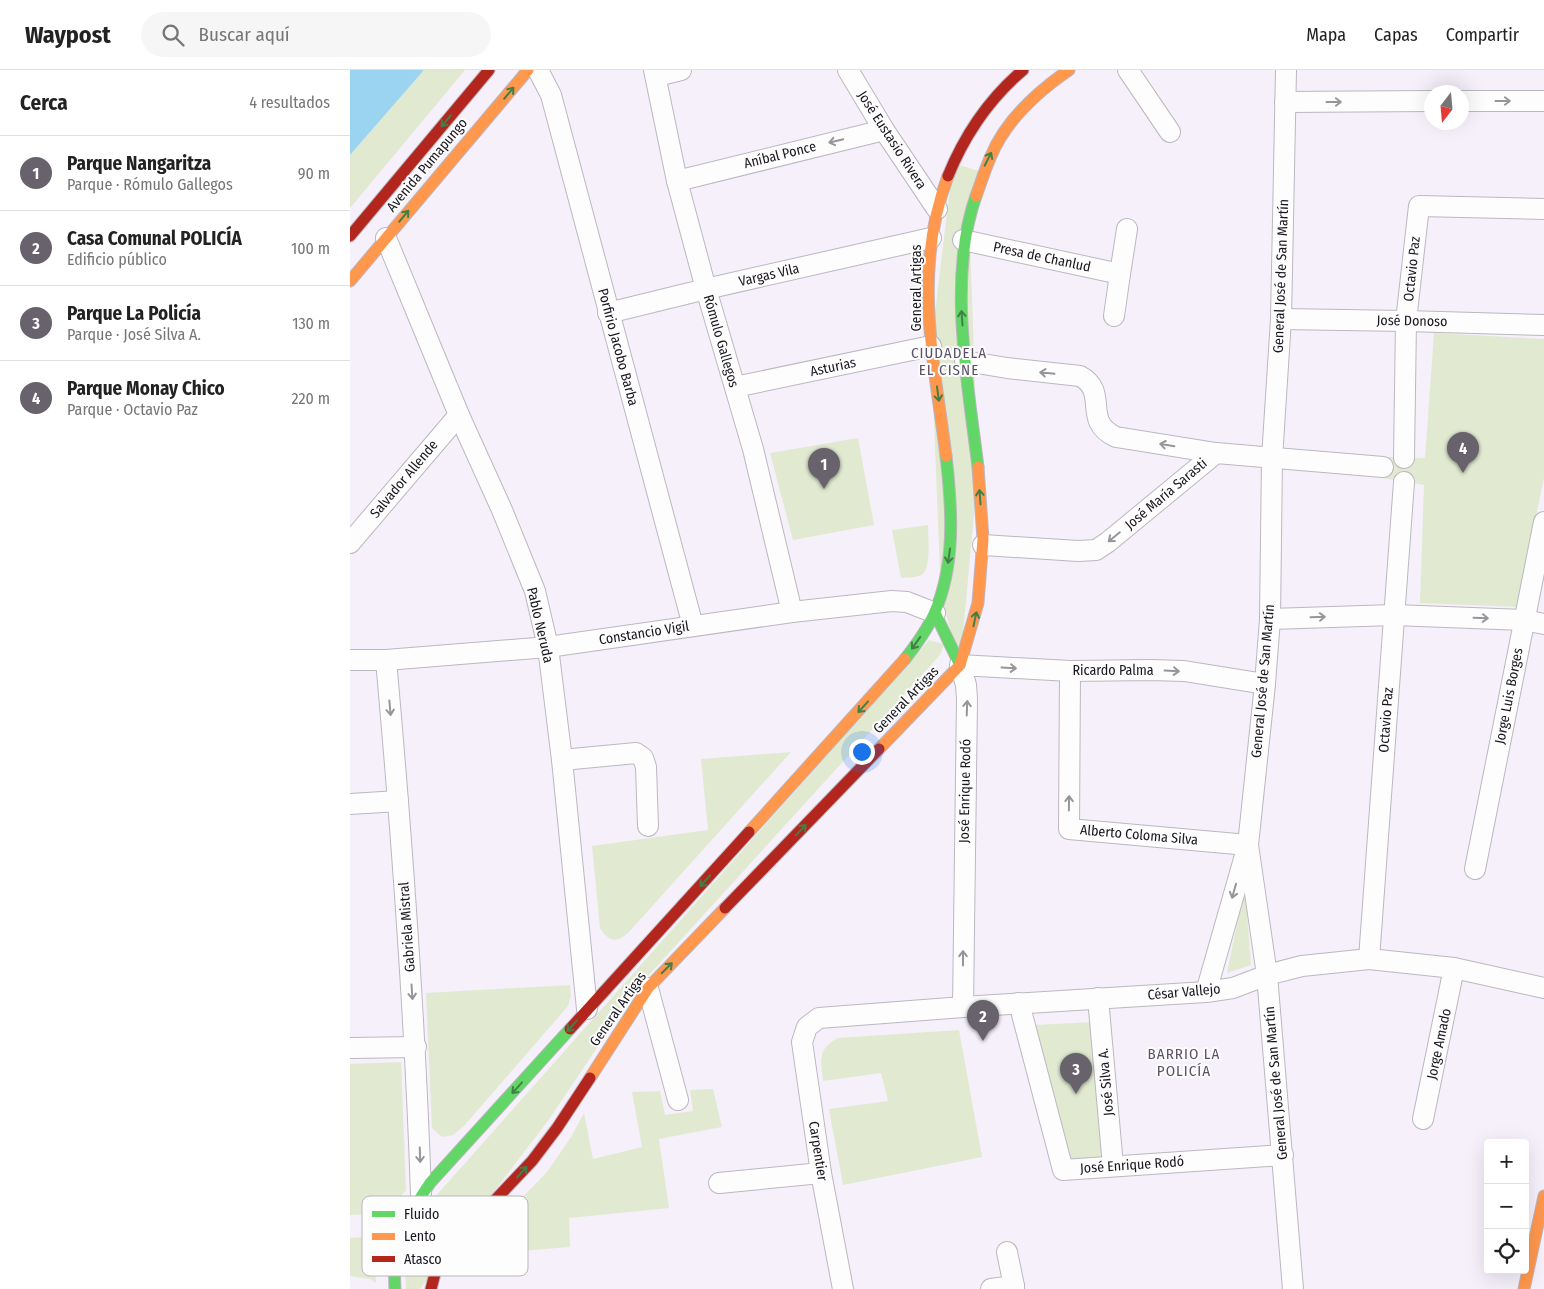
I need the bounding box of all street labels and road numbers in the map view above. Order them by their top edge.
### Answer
street label: José Eustasio Rivera [854,88,930,193]
street label: Avenida Pumapungo [383,115,471,215]
street label: Aníbal Ponce [742,138,818,172]
street label: General José de San Martín [1270,199,1292,353]
street label: Octavio Paz [1400,235,1424,302]
street label: Presa de Chanlud [992,238,1092,276]
street label: General Artigas [908,245,925,331]
street label: Vargas Vila [737,260,801,290]
street label: Porfirio Jacobo Barba [594,286,642,408]
street label: Rómulo Gallegos [700,293,742,389]
street label: José Donoso [1376,312,1448,330]
street label: Asturias [809,354,857,380]
street label: Salvador Allende [366,436,442,521]
street label: José María Sarasti [1122,455,1210,533]
street label: Pablo Neruda [523,585,557,665]
street label: General José de San Martín [1248,603,1278,759]
street label: Constancio Vigil [598,617,691,649]
street label: Jorge Luis Borges [1491,647,1527,745]
street label: Ricardo Palma [1072,662,1154,679]
street label: General Artigas [870,663,942,737]
street label: Octavio Paz [1375,686,1397,753]
street label: José Enrique Rodó [956,739,974,843]
street label: Alberto Coloma Silva [1079,821,1199,849]
street label: Gabriela Mistral [395,881,419,973]
street label: General Artigas [586,969,650,1049]
street label: César Vallejo [1147,980,1221,1004]
street label: General José de San Martín [1261,1005,1291,1161]
street label: Jorge Amado [1423,1007,1455,1081]
street label: José Silva A. [1095,1047,1117,1117]
street label: Carpentier [805,1120,831,1182]
street label: José Enrique Rodó [1079,1153,1185,1177]

